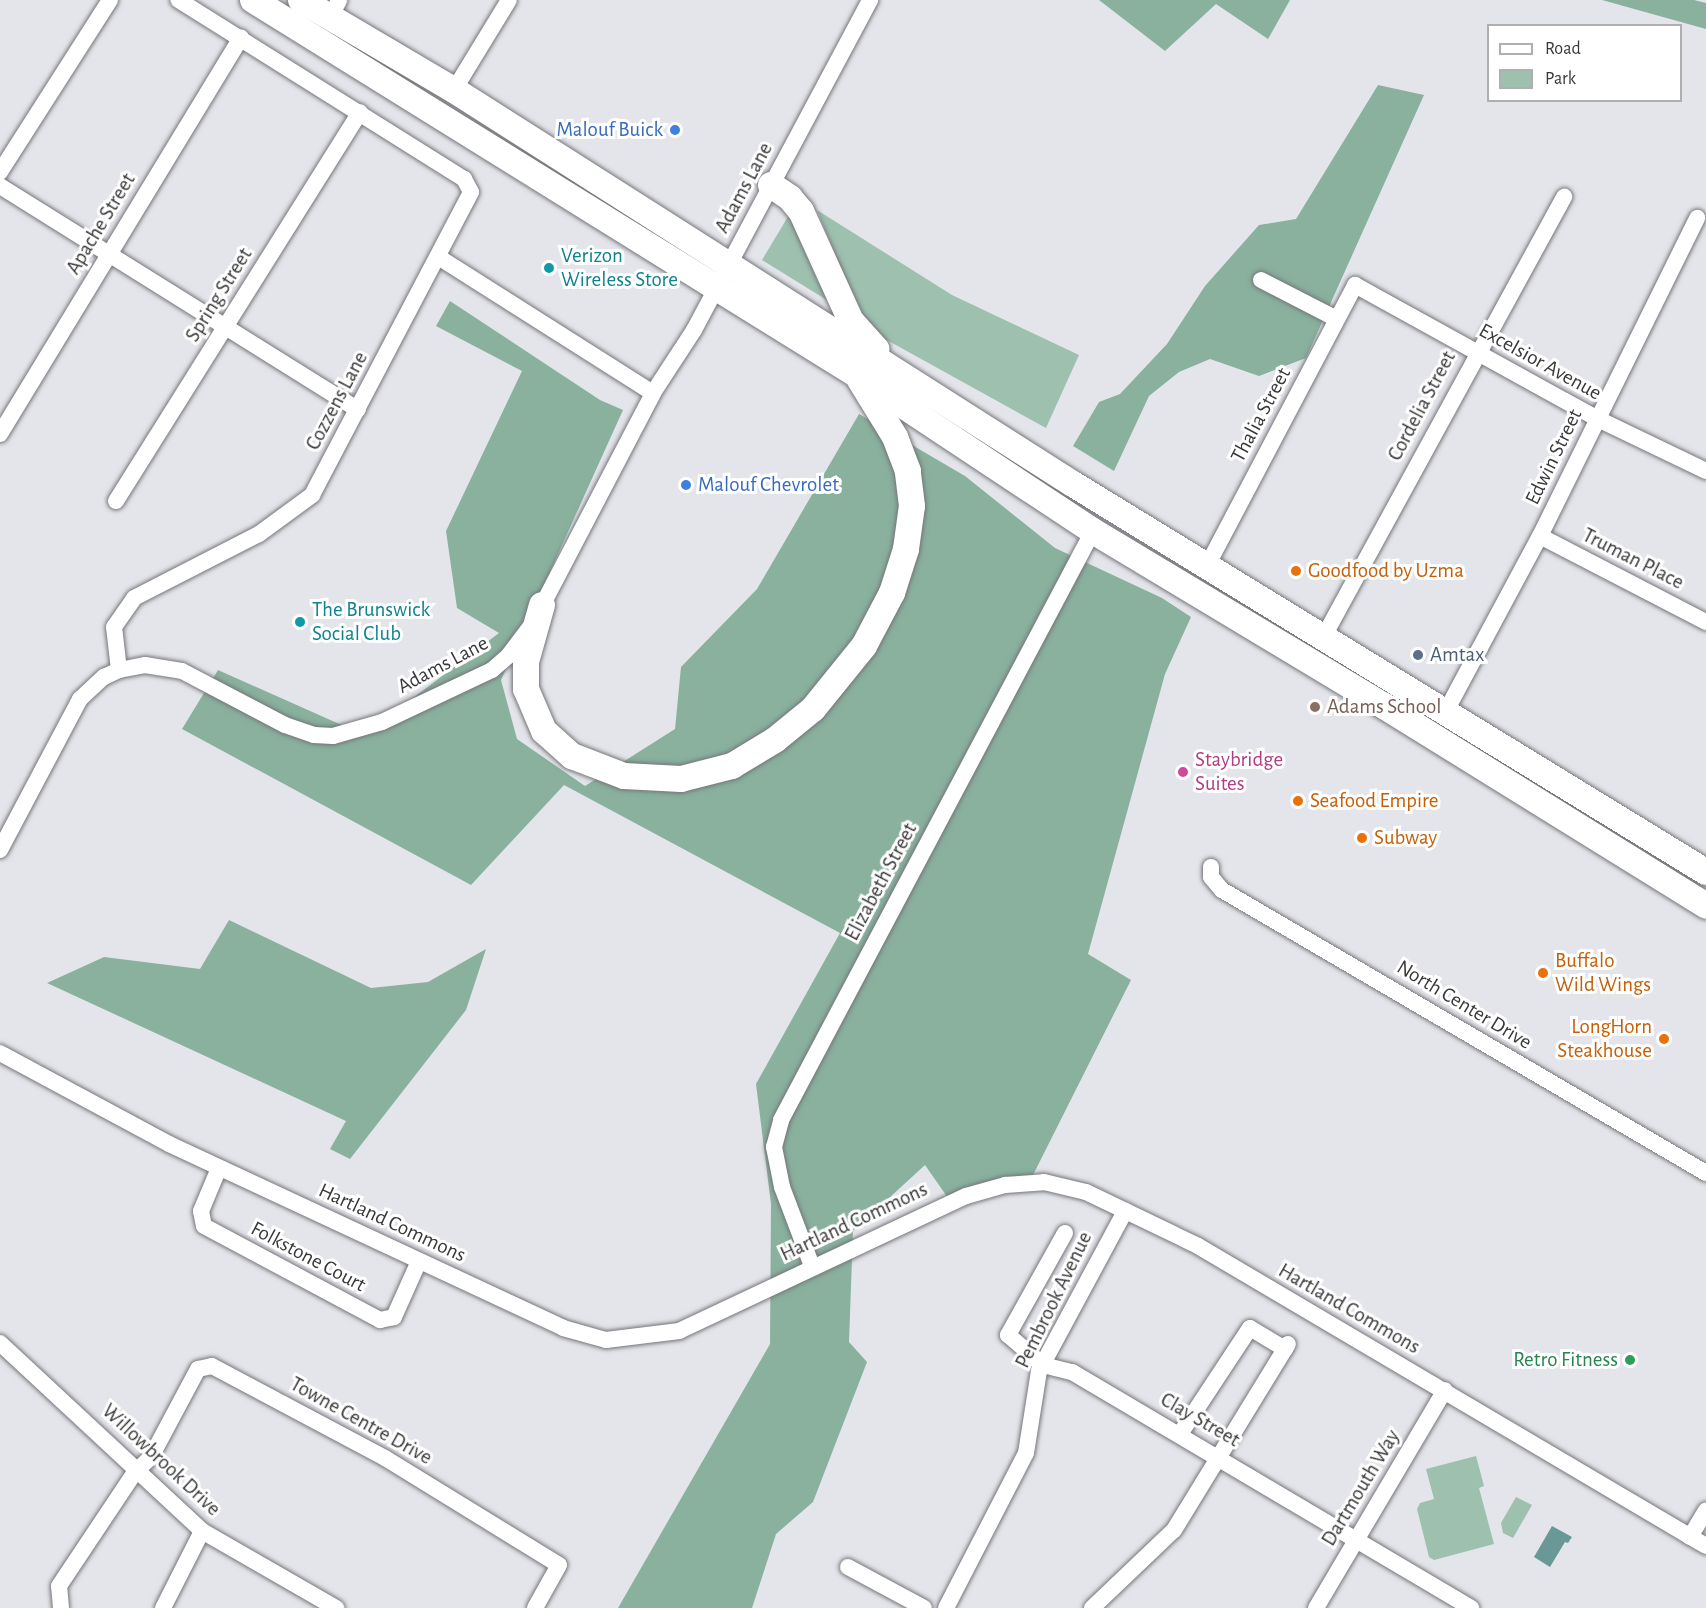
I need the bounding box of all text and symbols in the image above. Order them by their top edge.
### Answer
legend [1487,24,1682,102]
text: Road [1545,40,1581,58]
text: Park [1545,70,1576,88]
place label: Malouf Buick [556,117,663,143]
marker: Malouf Buick [668,123,682,137]
street label: Adams Lane [710,138,778,238]
street label: Apache Street [61,169,141,279]
street label: Spring Street [180,243,258,347]
place label: Verizon Wireless Store [561,243,678,293]
marker: Verizon Wireless Store [542,261,556,275]
street label: Excelsior Avenue [1474,318,1606,406]
street label: Cozzens Lane [301,347,373,455]
street label: Cordelia Street [1383,347,1461,465]
street label: Thalia Street [1226,363,1296,467]
street label: Edwin Street [1520,405,1588,509]
place label: Malouf Chevrolet [698,472,839,498]
marker: Malouf Chevrolet [679,478,693,492]
street label: Truman Place [1578,523,1688,595]
place label: Goodfood by Uzma [1308,558,1464,584]
marker: Goodfood by Uzma [1289,564,1303,578]
place label: The Brunswick Social Club [312,597,430,647]
marker: The Brunswick Social Club [293,615,307,629]
street label: Adams Lane [393,631,493,699]
place label: Amtax [1430,642,1484,668]
marker: Amtax [1411,648,1425,662]
place label: Adams School [1327,694,1441,720]
marker: Adams School [1308,700,1322,714]
place label: Staybridge Suites [1195,747,1283,797]
marker: Staybridge Suites [1176,765,1190,779]
place label: Seafood Empire [1310,788,1439,814]
marker: Seafood Empire [1291,794,1305,808]
street label: Elizabeth Street [839,819,923,945]
place label: Subway [1374,825,1437,851]
marker: Subway [1355,831,1369,845]
place label: Buffalo Wild Wings [1555,948,1651,998]
street label: North Center Drive [1392,955,1536,1055]
marker: Buffalo Wild Wings [1536,966,1550,980]
place label: LongHorn Steakhouse [1557,1014,1652,1064]
marker: LongHorn Steakhouse [1657,1032,1671,1046]
street label: Hartland Commons [776,1177,932,1267]
street label: Hartland Commons [314,1178,470,1268]
street label: Folkstone Court [246,1216,370,1298]
street label: Pembrook Avenue [1010,1228,1098,1372]
street label: Hartland Commons [1274,1258,1424,1360]
place label: Retro Fitness [1513,1347,1618,1373]
marker: Retro Fitness [1623,1353,1637,1367]
street label: Towne Centre Drive [286,1372,436,1470]
street label: Clay Street [1156,1387,1244,1453]
street label: Willowbrook Drive [96,1399,226,1521]
street label: Dartmouth Way [1316,1425,1406,1551]

